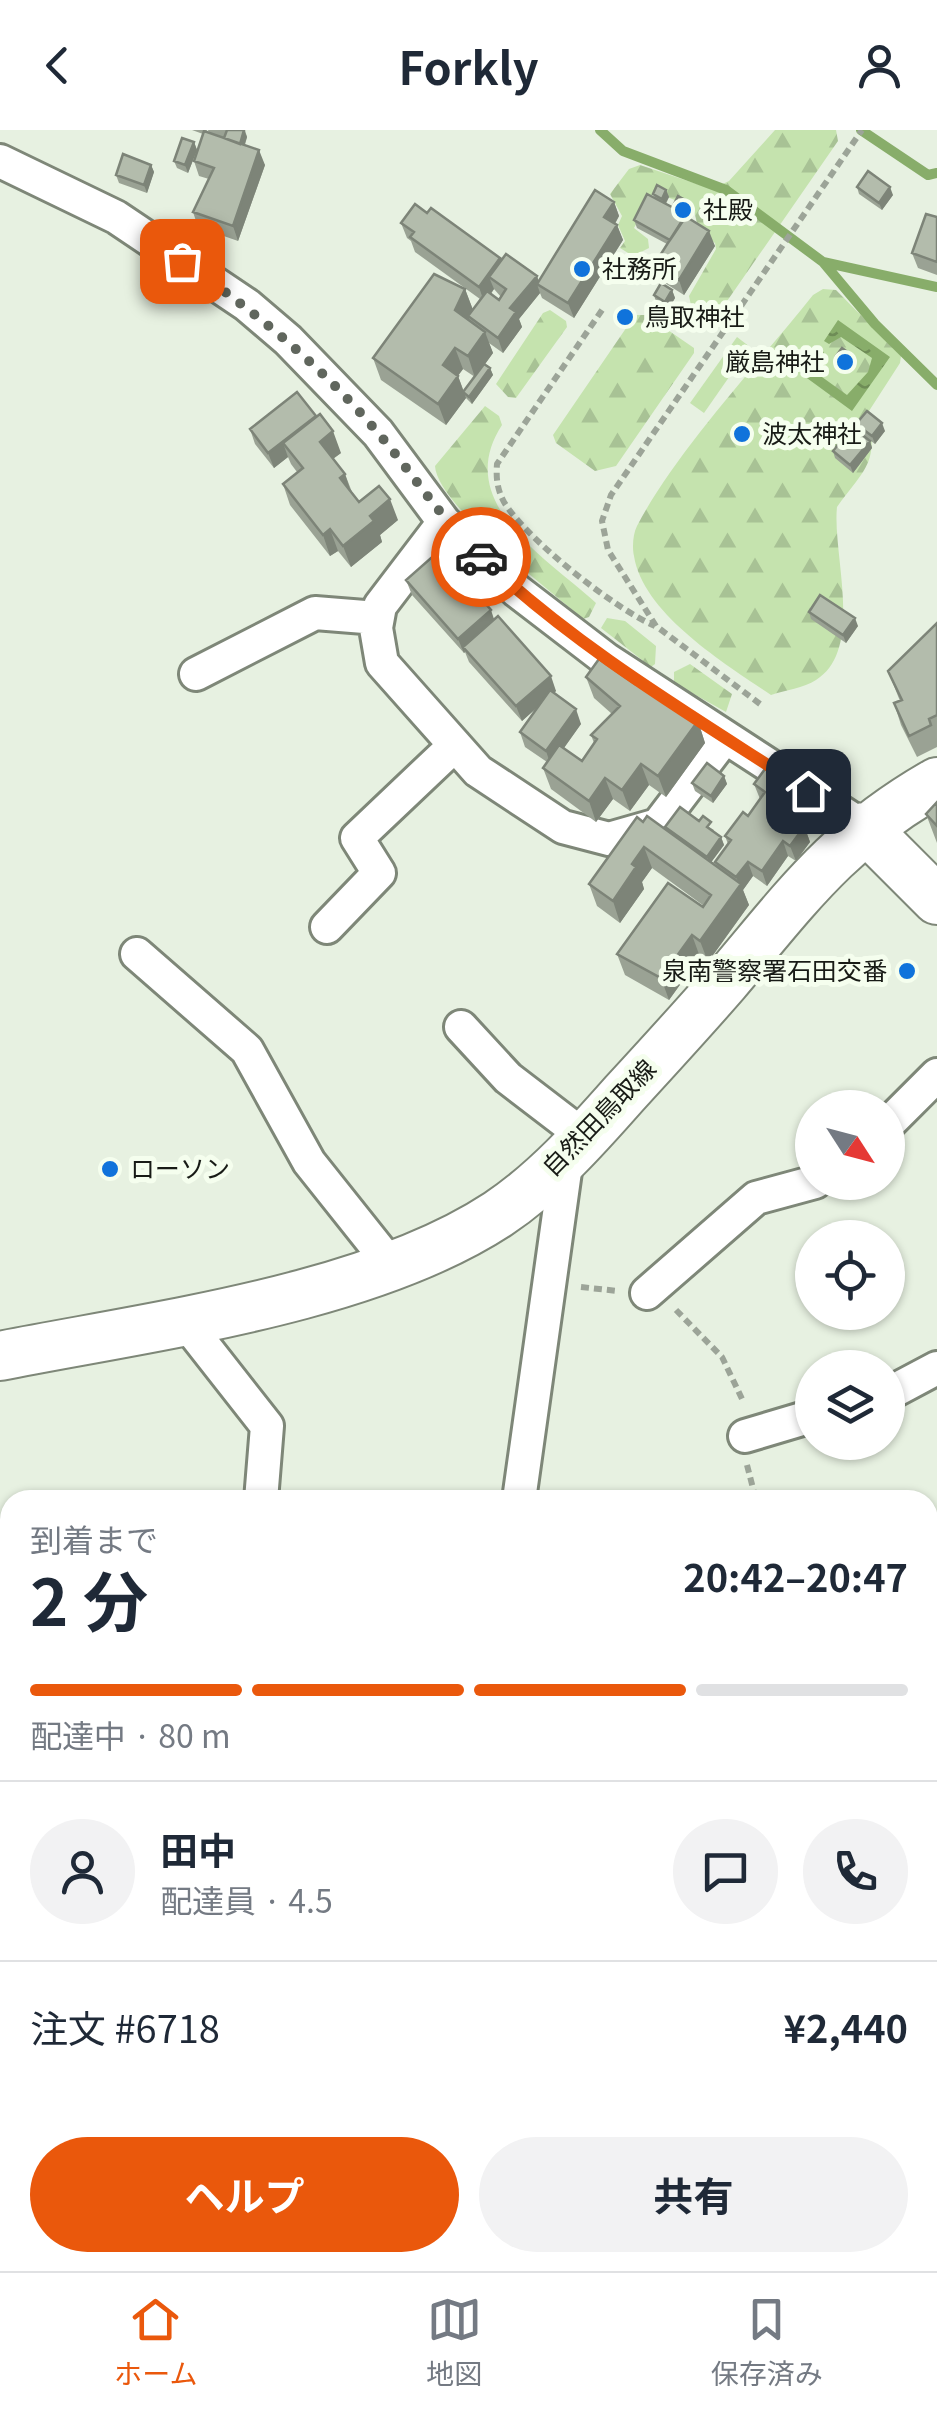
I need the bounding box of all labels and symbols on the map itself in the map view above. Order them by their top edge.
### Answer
place label: 社殿 [703,190,753,226]
marker: 社殿 [672,199,694,221]
pin [140,219,225,304]
place label: 社務所 [602,249,677,285]
marker: 社務所 [571,258,593,280]
place label: 鳥取神社 [645,297,745,333]
marker: 鳥取神社 [614,306,636,328]
place label: 厳島神社 [725,342,825,378]
marker: 厳島神社 [834,351,856,373]
place label: 波太神社 [762,414,862,450]
marker: 波太神社 [731,423,753,445]
courier [431,507,531,607]
pin [766,749,851,834]
place label: 泉南警察署石田交番 [662,951,887,987]
marker: 泉南警察署石田交番 [896,960,918,982]
street label: 自然田鳥取線 [533,1050,663,1183]
north arrow [795,1090,905,1200]
place label: ローソン [130,1149,230,1185]
marker: ローソン [99,1158,121,1180]

